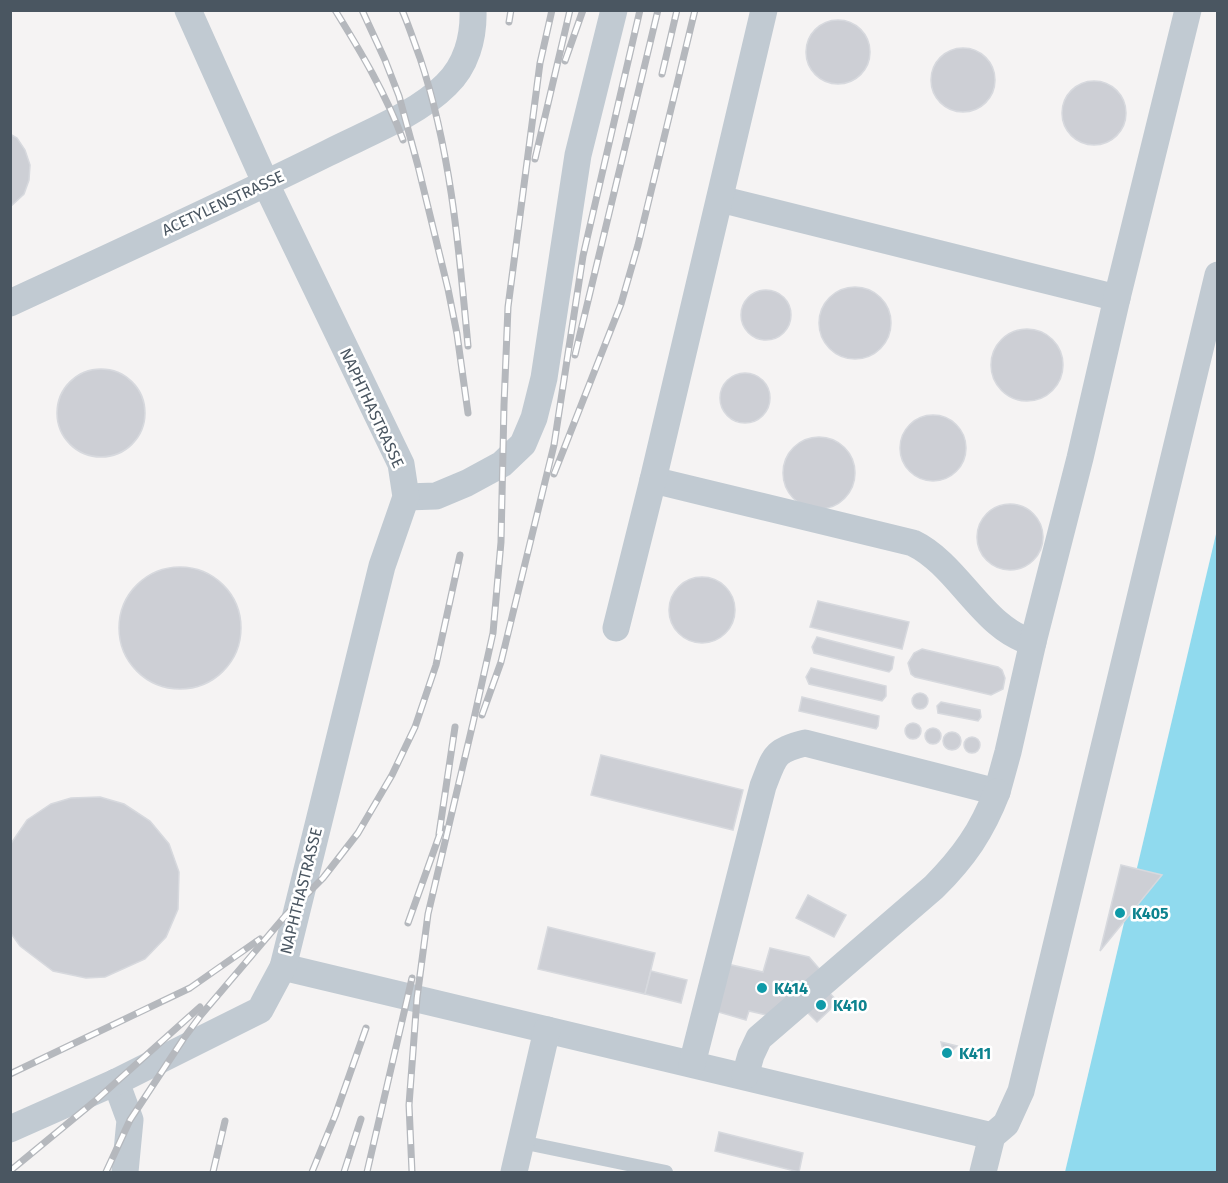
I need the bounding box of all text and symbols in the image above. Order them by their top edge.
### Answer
street label: ACETYLENSTRASSE [159,166,287,240]
street label: NAPHTHASTRASSE [336,345,408,471]
street label: NAPHTHASTRASSE [276,826,326,956]
place label: K405 [1132,904,1169,923]
marker: K405 [1113,906,1127,920]
place label: K414 [774,979,808,998]
marker: K414 [755,981,769,995]
place label: K410 [833,996,867,1015]
marker: K410 [814,998,828,1012]
place label: K411 [959,1044,991,1063]
marker: K411 [940,1046,954,1060]

